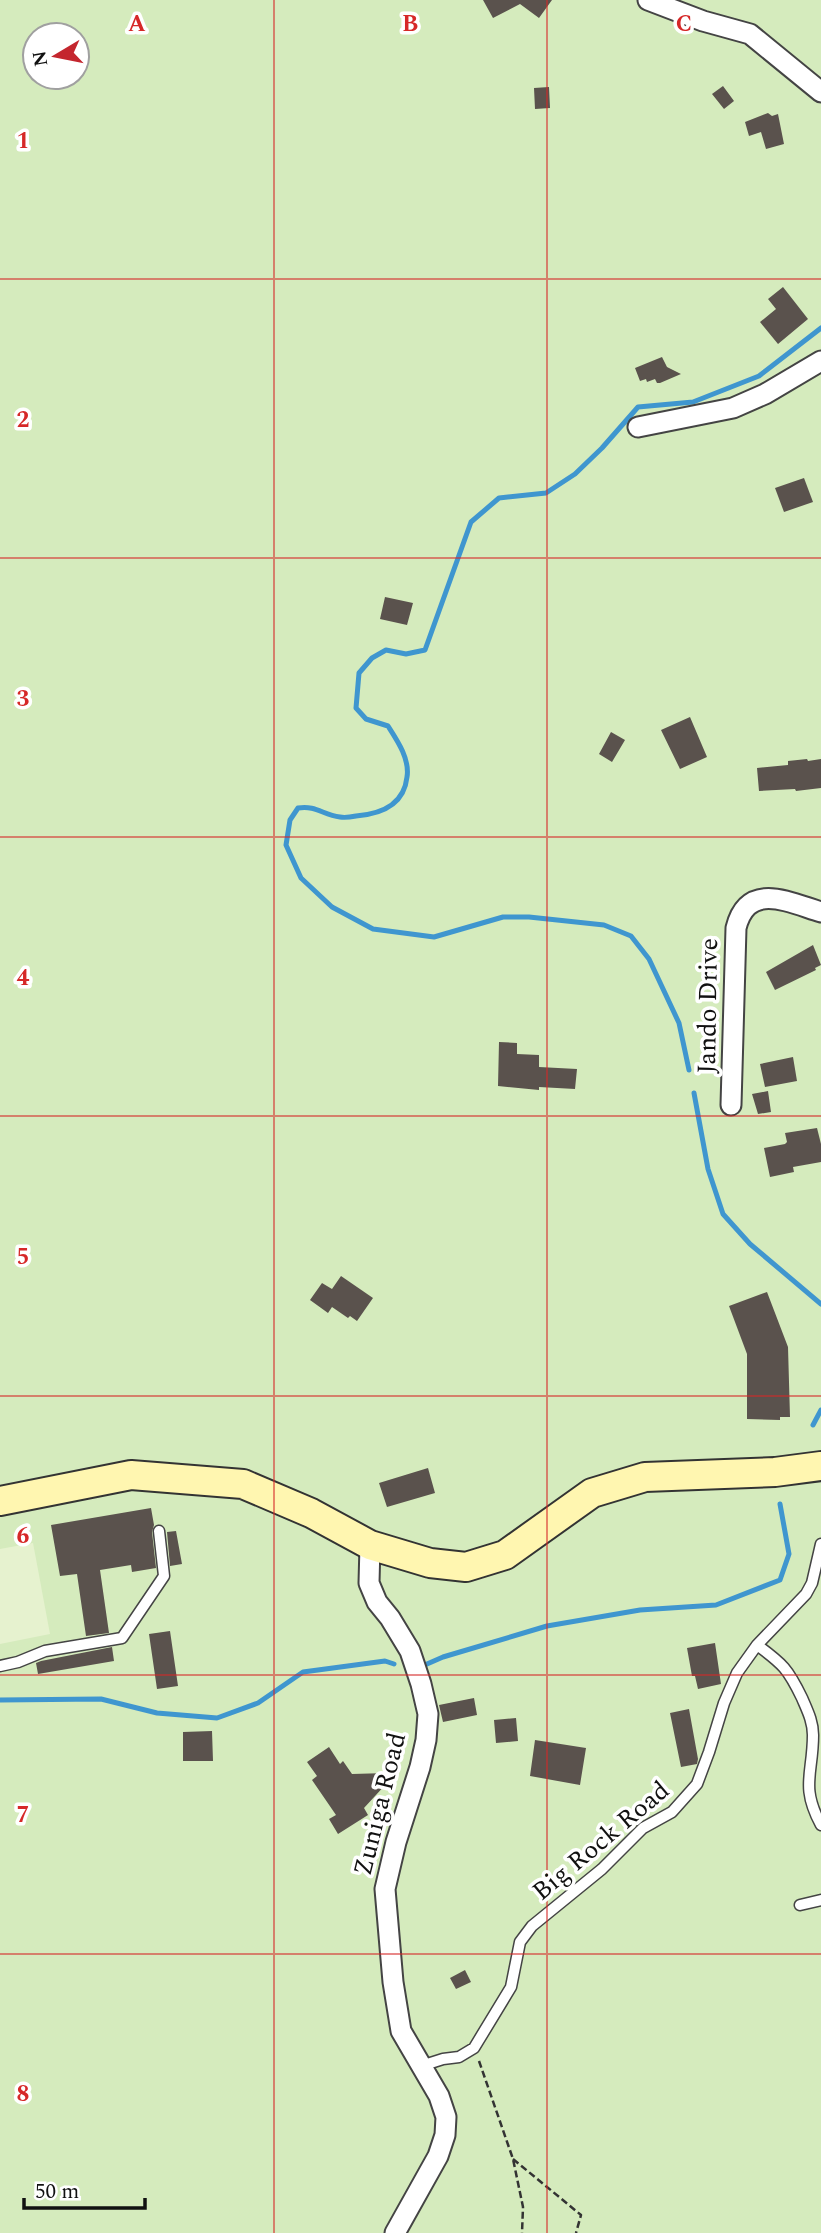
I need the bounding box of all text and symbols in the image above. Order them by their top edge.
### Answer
text: A [128,7,146,42]
text: B [402,7,418,42]
text: C [676,7,692,42]
north arrow [21,21,91,91]
text: N [25,49,56,69]
text: 1 [17,124,29,159]
text: 2 [17,403,30,438]
text: 3 [17,682,30,717]
street label: Jando Drive [687,938,729,1074]
text: 4 [17,961,30,996]
text: 5 [17,1240,29,1275]
text: 6 [17,1519,30,1554]
street label: Zuniga Road [343,1728,417,1880]
street label: Big Rock Road [523,1771,679,1911]
text: 7 [17,1798,29,1833]
text: 8 [17,2077,29,2112]
scale bar [24,2166,145,2210]
text: 50 m [35,2176,79,2208]

